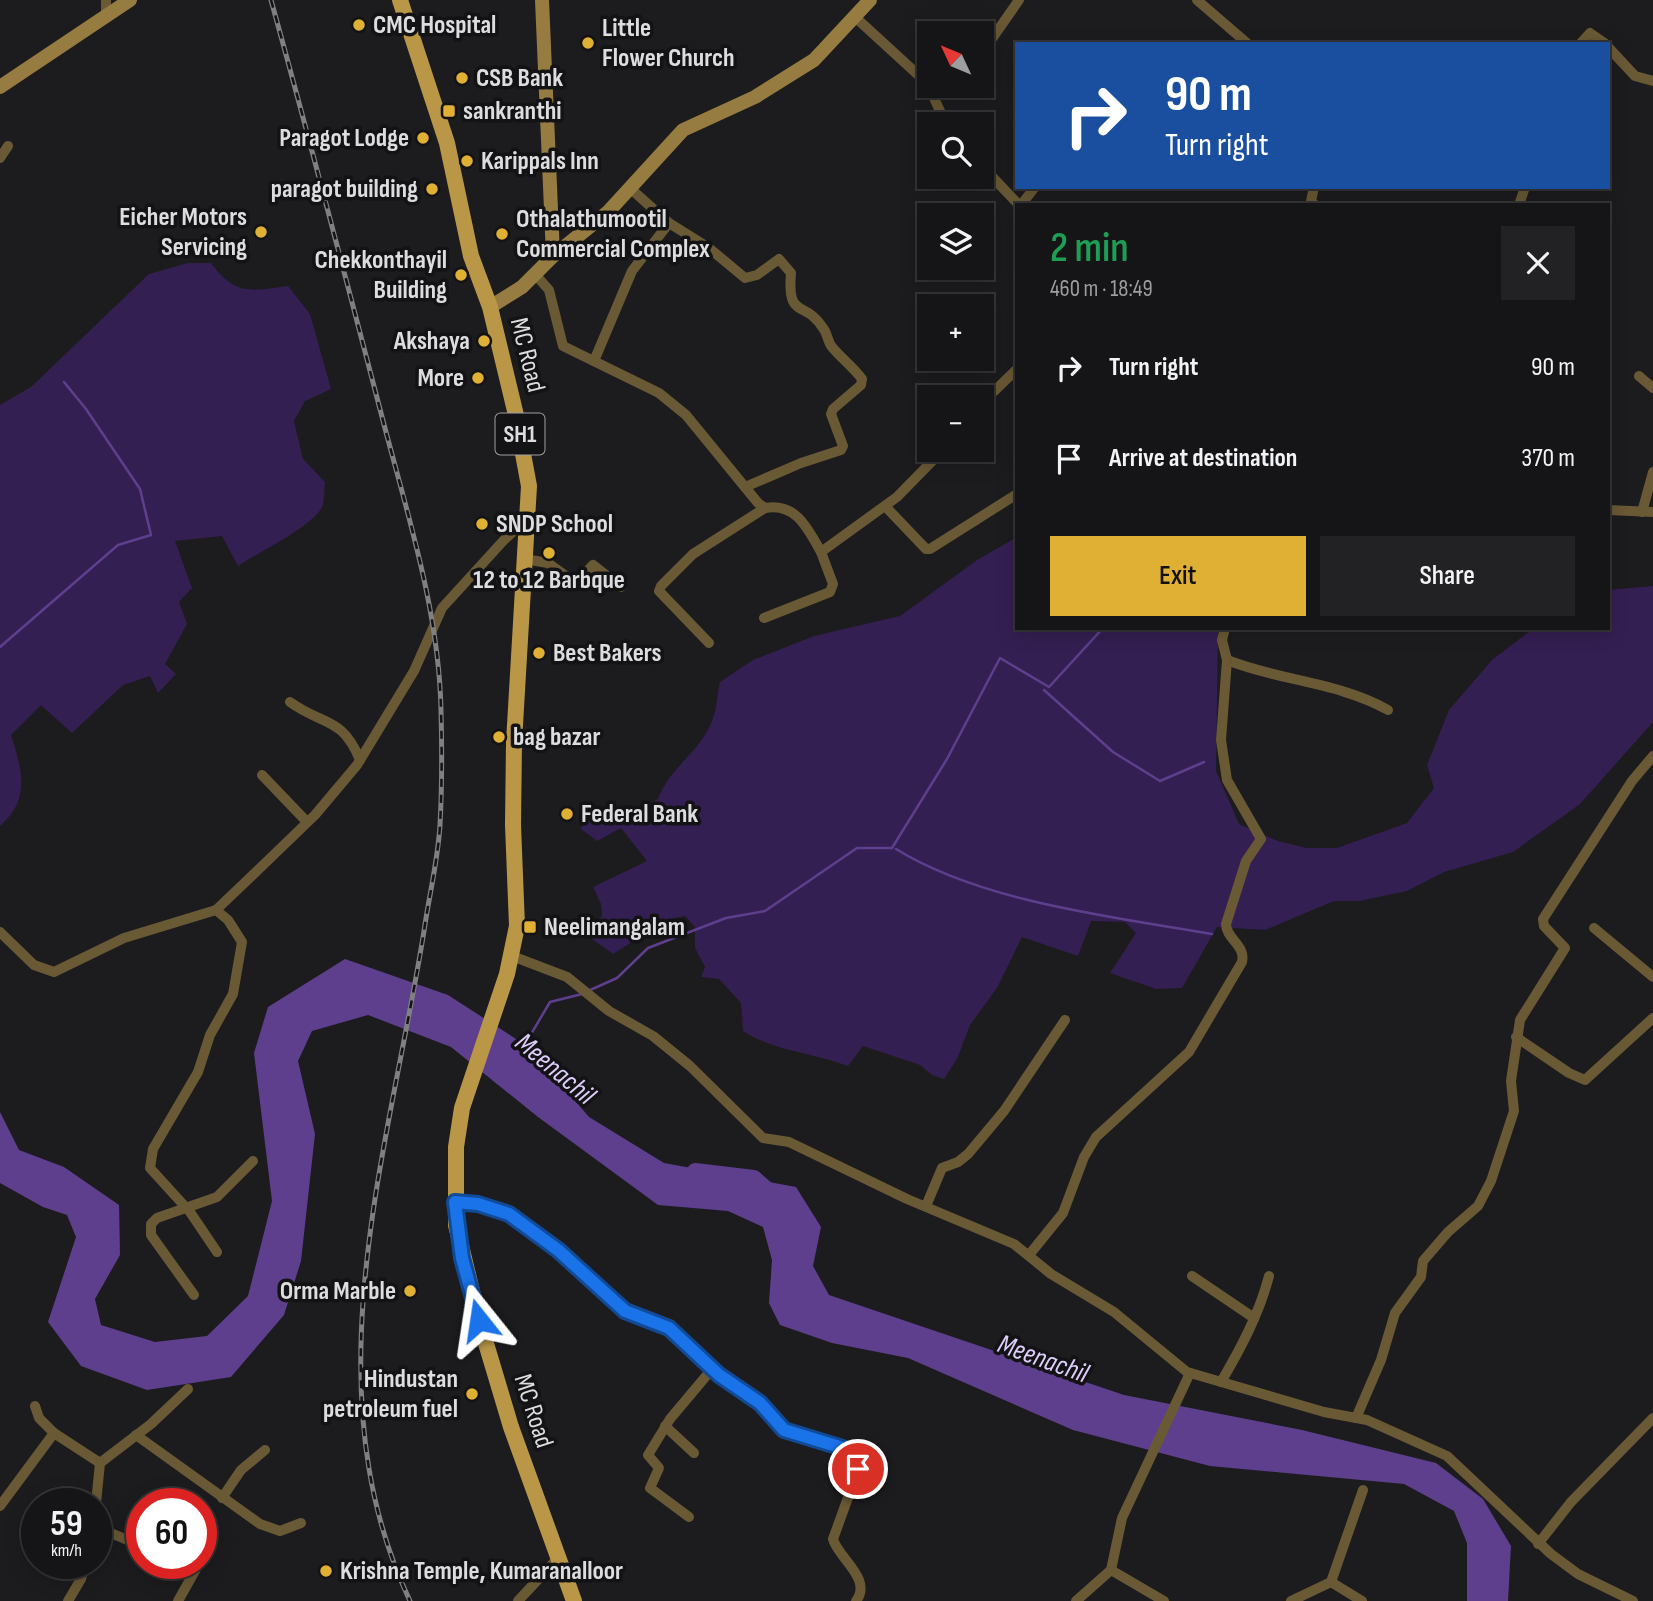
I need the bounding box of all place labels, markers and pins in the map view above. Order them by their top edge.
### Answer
place label: CMC Hospital [373,10,496,41]
place label: Little Flower Church [602,13,734,74]
marker: CMC Hospital [351,17,367,33]
marker: Little Flower Church [580,35,596,51]
place label: CSB Bank [476,63,563,94]
marker: CSB Bank [454,70,470,86]
place label: sankranthi [463,96,562,127]
marker: sankranthi [441,103,457,119]
place label: Paragot Lodge [279,123,409,154]
marker: Paragot Lodge [415,130,431,146]
place label: Karippals Inn [481,146,599,177]
marker: Karippals Inn [459,153,475,169]
place label: paragot building [271,174,418,205]
marker: paragot building [424,181,440,197]
place label: Eicher Motors Servicing [119,202,247,263]
place label: Othalathumootil Commercial Complex [516,204,710,265]
marker: Eicher Motors Servicing [253,224,269,240]
marker: Othalathumootil Commercial Complex [494,226,510,242]
place label: Chekkonthayil Building [315,245,447,306]
marker: Chekkonthayil Building [453,267,469,283]
place label: Akshaya [393,326,470,357]
marker: Akshaya [476,333,492,349]
place label: More [417,363,464,394]
marker: More [470,370,486,386]
place label: SNDP School [496,509,613,540]
marker: SNDP School [474,516,490,532]
marker: 12 to 12 Barbque [541,545,557,561]
place label: 12 to 12 Barbque [473,565,625,596]
place label: Best Bakers [553,638,662,669]
marker: Best Bakers [531,645,547,661]
place label: bag bazar [513,722,601,753]
marker: bag bazar [491,729,507,745]
place label: Federal Bank [581,799,698,830]
marker: Federal Bank [559,806,575,822]
place label: Neelimangalam [544,912,685,943]
marker: Neelimangalam [522,919,538,935]
place label: Orma Marble [280,1276,396,1307]
marker: Orma Marble [402,1283,418,1299]
place label: Hindustan petroleum fuel [323,1364,458,1425]
marker: Hindustan petroleum fuel [464,1386,480,1402]
pin [828,1439,888,1499]
place label: Krishna Temple, Kumaranalloor [340,1556,623,1587]
marker: Krishna Temple, Kumaranalloor [318,1563,334,1579]

